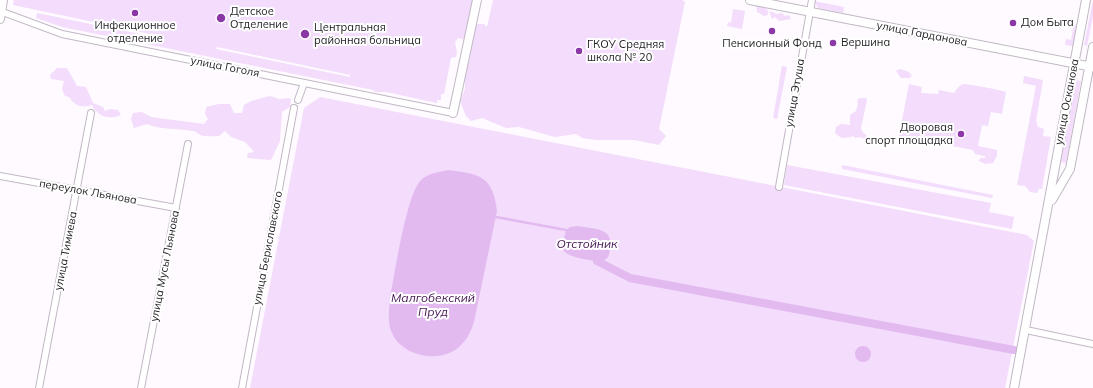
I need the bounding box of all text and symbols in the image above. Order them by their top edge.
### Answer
place label: Детское Отделение [230,5,288,31]
marker: Инфекционное отделение [130,8,140,18]
marker: Детское Отделение [215,12,227,24]
place label: Дом Быта [1021,16,1074,30]
marker: Дом Быта [1008,18,1018,28]
place label: Инфекционное отделение [94,19,176,45]
street label: улица Гарданова [875,19,969,49]
place label: Центральная районная больница [314,21,421,47]
marker: Пенсионный Фонд [767,26,777,36]
marker: Центральная районная больница [299,28,311,40]
place label: Вершина [841,36,890,50]
place label: Пенсионный Фонд [722,37,822,51]
place label: ГКОУ Средняя школа № 20 [587,38,664,64]
marker: Вершина [828,38,838,48]
marker: ГКОУ Средняя школа № 20 [574,46,584,56]
street label: улица Гоголя [189,54,261,80]
street label: улица Этуша [782,58,808,128]
street label: улица Осканова [1052,58,1082,146]
place label: Дворовая спорт площадка [865,121,953,147]
marker: Дворовая спорт площадка [956,129,966,139]
street label: переулок Льянова [38,177,138,207]
street label: улица Бериславского [250,190,286,306]
street label: улица Мусы Льянова [148,209,182,323]
street label: улица Тимиева [52,210,80,292]
water label: Отстойник [556,237,618,251]
water label: Малгобекский Пруд [391,291,475,319]

